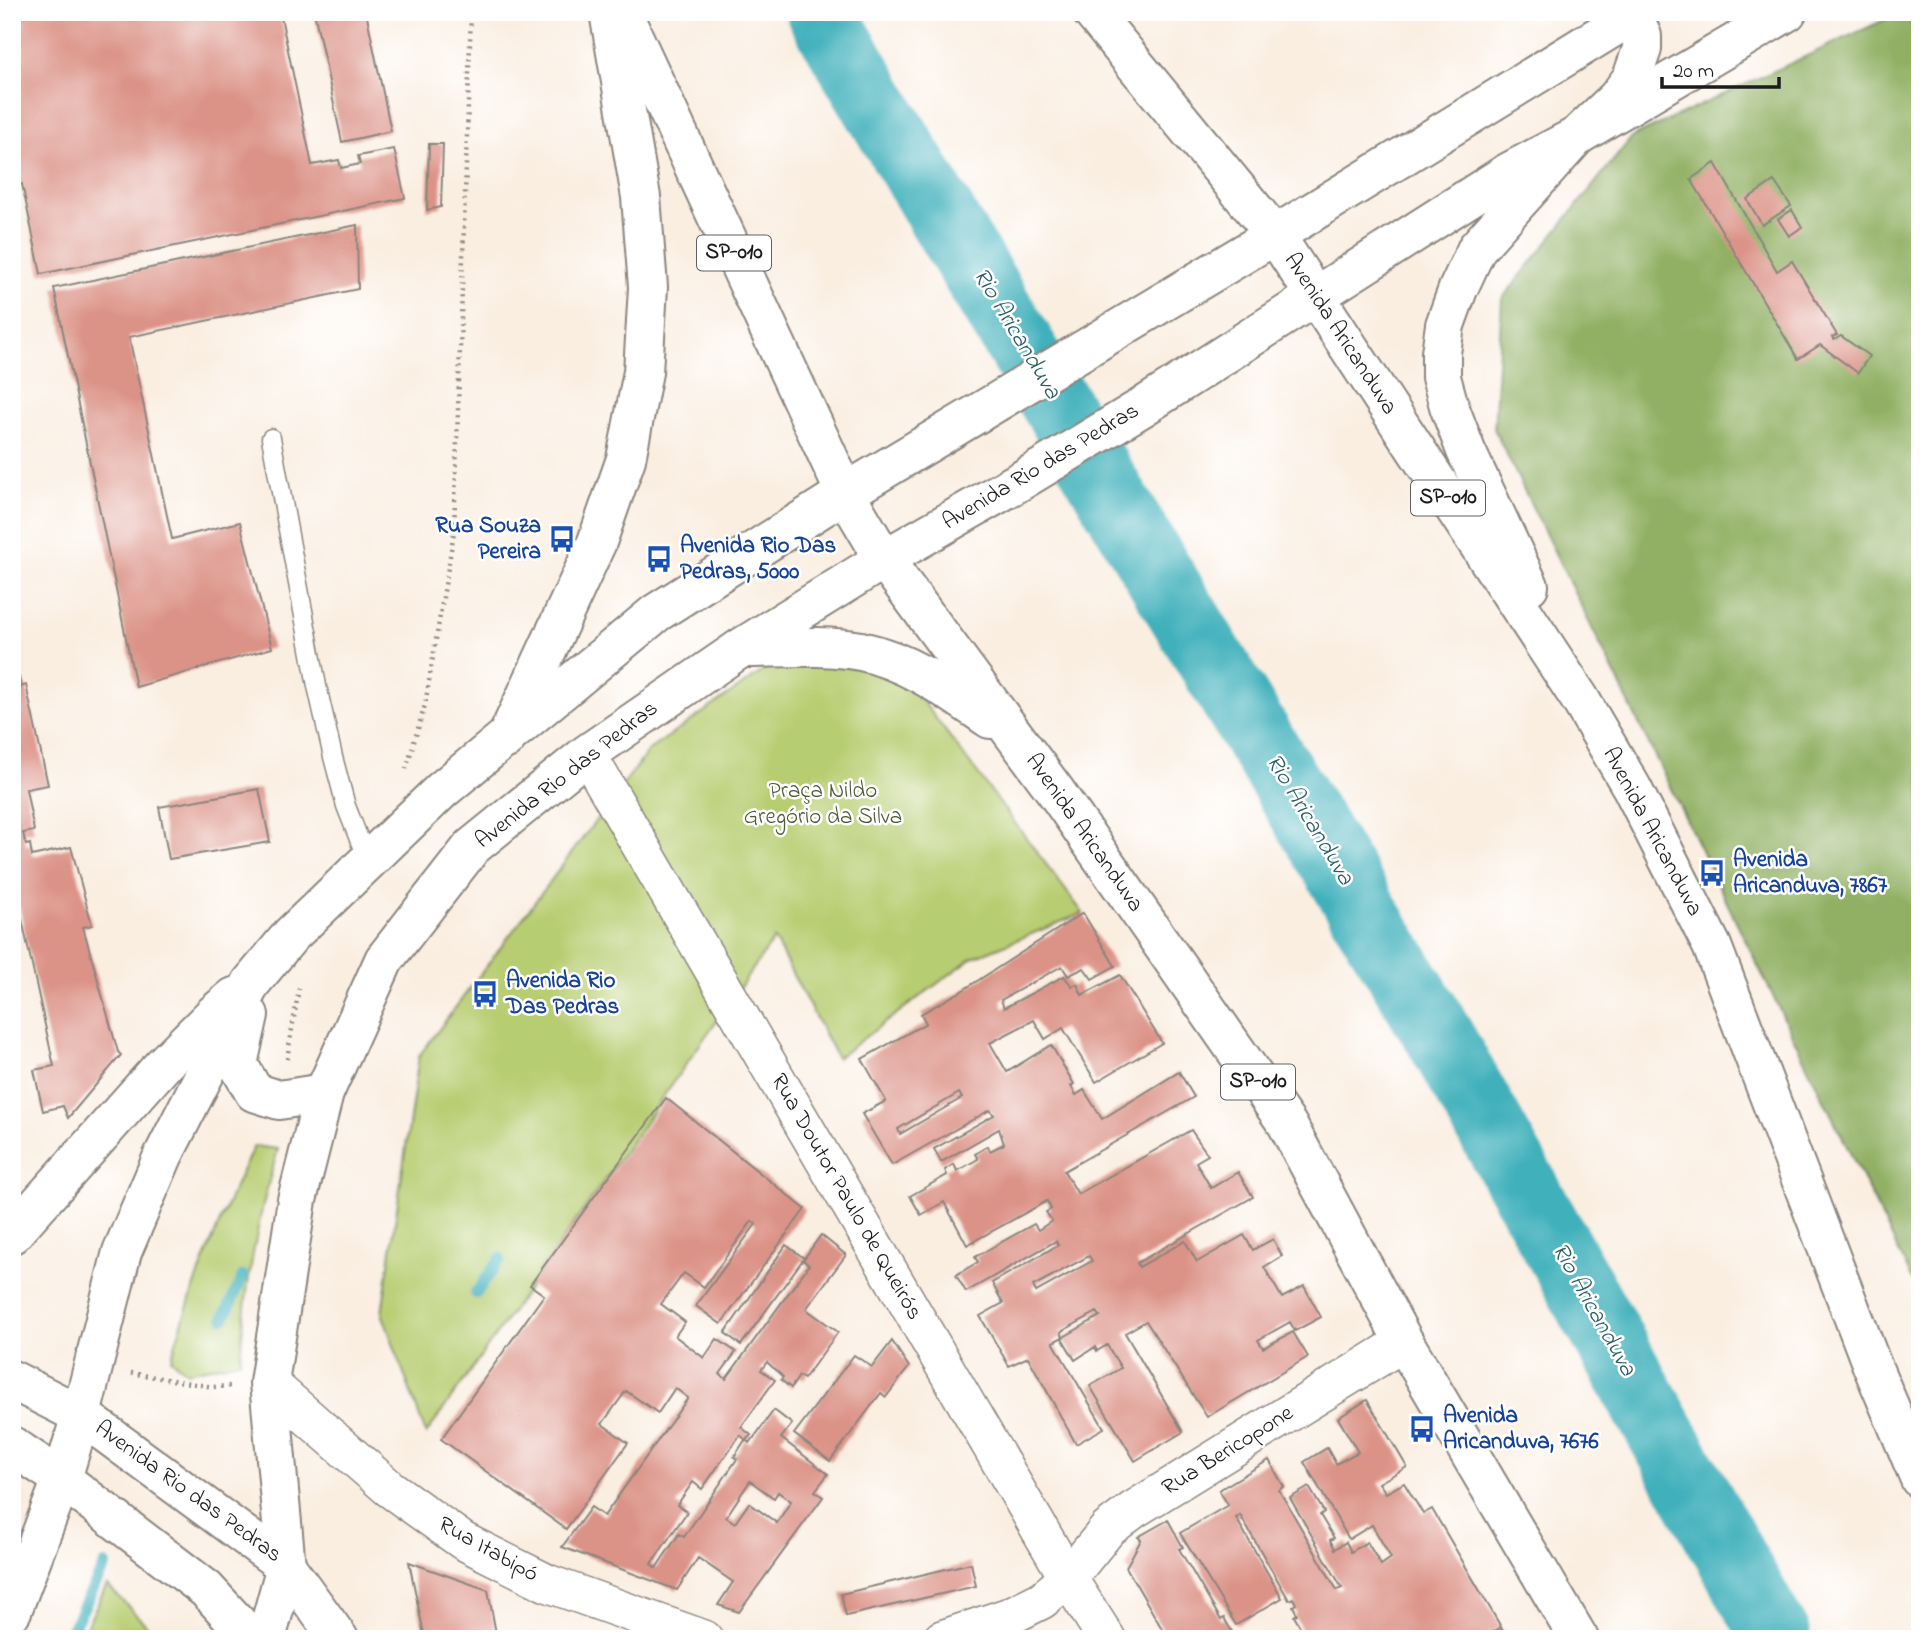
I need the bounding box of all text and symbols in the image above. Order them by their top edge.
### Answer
scale bar [1662,46,1780,90]
text: 20 m [1673,57,1714,87]
road number: SP-010 [697,236,771,270]
street label: Avenida Aricanduva [1275,246,1405,422]
water label: Rio Aricanduva [963,262,1070,407]
street label: Avenida Rio das Pedras [936,395,1146,539]
road number: SP-010 [1411,480,1485,516]
place label: Rua Souza Pereira [435,510,541,569]
bus stop icon: Rua Souza Pereira [547,524,577,554]
place label: Avenida Rio Das Pedras, 5000 [680,530,836,589]
bus stop icon: Avenida Rio Das Pedras, 5000 [644,544,674,574]
street label: Avenida Rio das Pedras [468,693,666,857]
street label: Avenida Aricanduva [1593,742,1711,922]
street label: Avenida Aricanduva [1017,747,1151,919]
water label: Rio Aricanduva [1256,748,1363,893]
park label: Praça Nildo Gregório da Silva [744,775,902,835]
place label: Avenida Aricanduva, 7867 [1733,844,1888,903]
bus stop icon: Avenida Aricanduva, 7867 [1697,858,1727,888]
place label: Avenida Rio Das Pedras [505,965,619,1024]
bus stop icon: Avenida Rio Das Pedras [470,979,500,1009]
road number: SP-010 [1221,1064,1295,1100]
street label: Rua Doutor Paulo de Queirós [762,1068,930,1326]
water label: Rio Aricanduva [1542,1237,1645,1384]
street label: Rua Bericopone [1156,1397,1301,1505]
place label: Avenida Aricanduva, 7676 [1443,1400,1599,1459]
street label: Avenida Rio das Pedras [88,1413,288,1571]
bus stop icon: Avenida Aricanduva, 7676 [1407,1414,1437,1444]
street label: Rua Itabipó [432,1509,544,1591]

